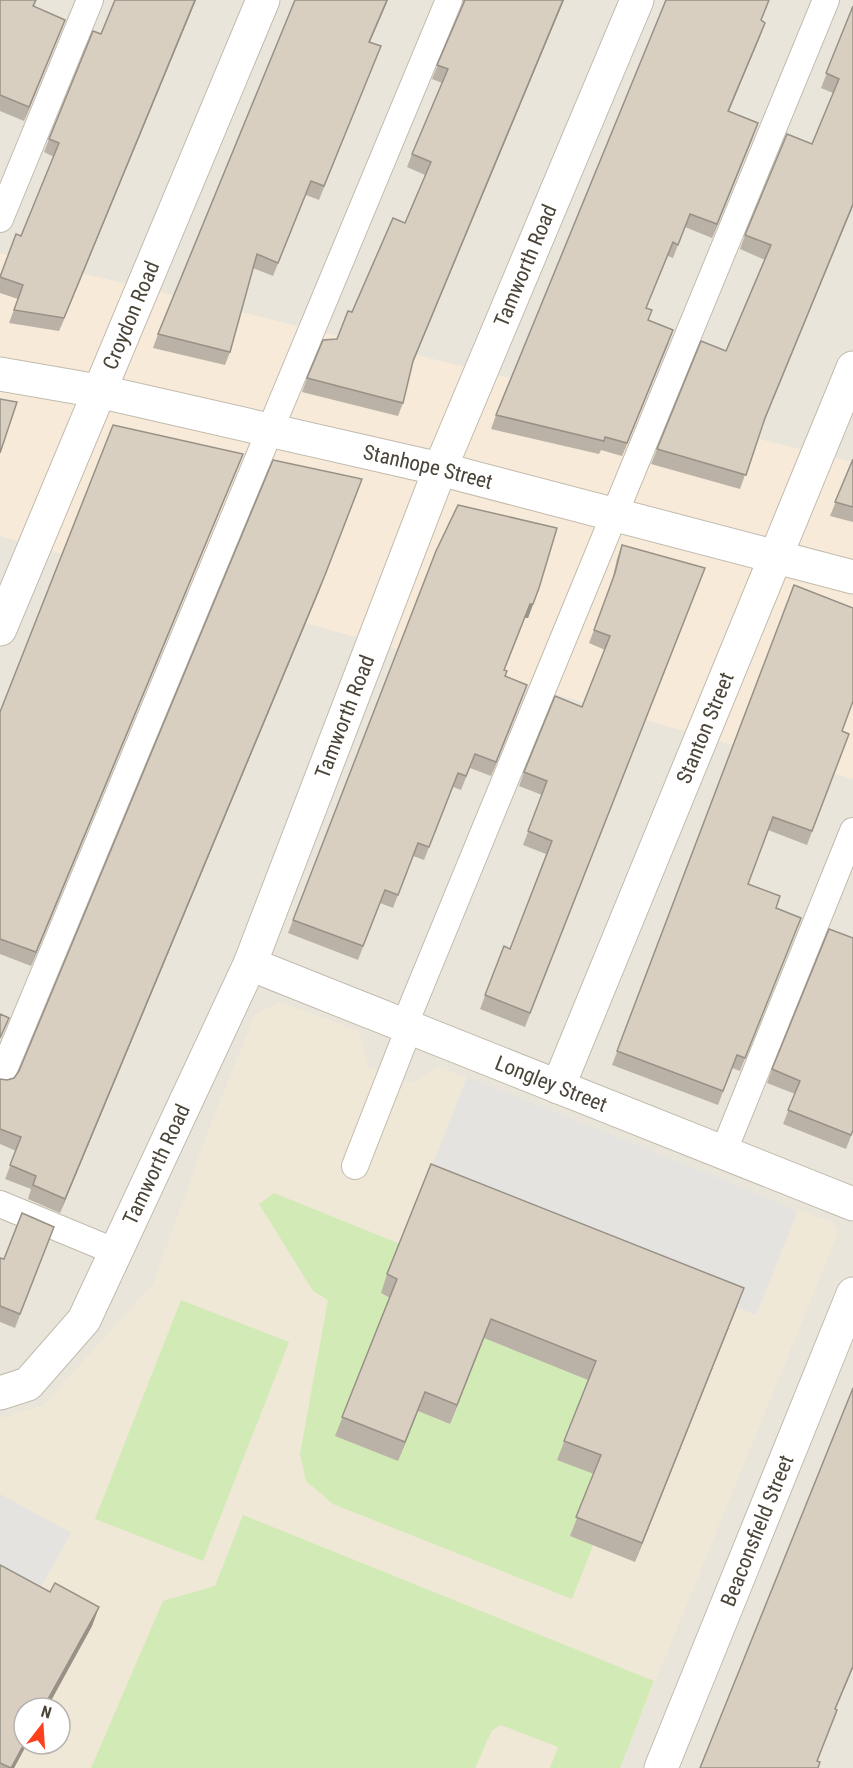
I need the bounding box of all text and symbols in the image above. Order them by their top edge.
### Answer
street label: Tamworth Road [489,201,562,330]
street label: Croydon Road [98,258,164,373]
street label: Stanhope Street [361,440,495,494]
street label: Tamworth Road [310,652,379,782]
street label: Stanton Street [672,669,739,787]
street label: Longley Street [492,1051,610,1117]
street label: Tamworth Road [118,1100,195,1229]
street label: Beaconsfield Street [716,1452,798,1610]
north arrow [12,1696,72,1756]
text: N [39,1702,54,1723]

